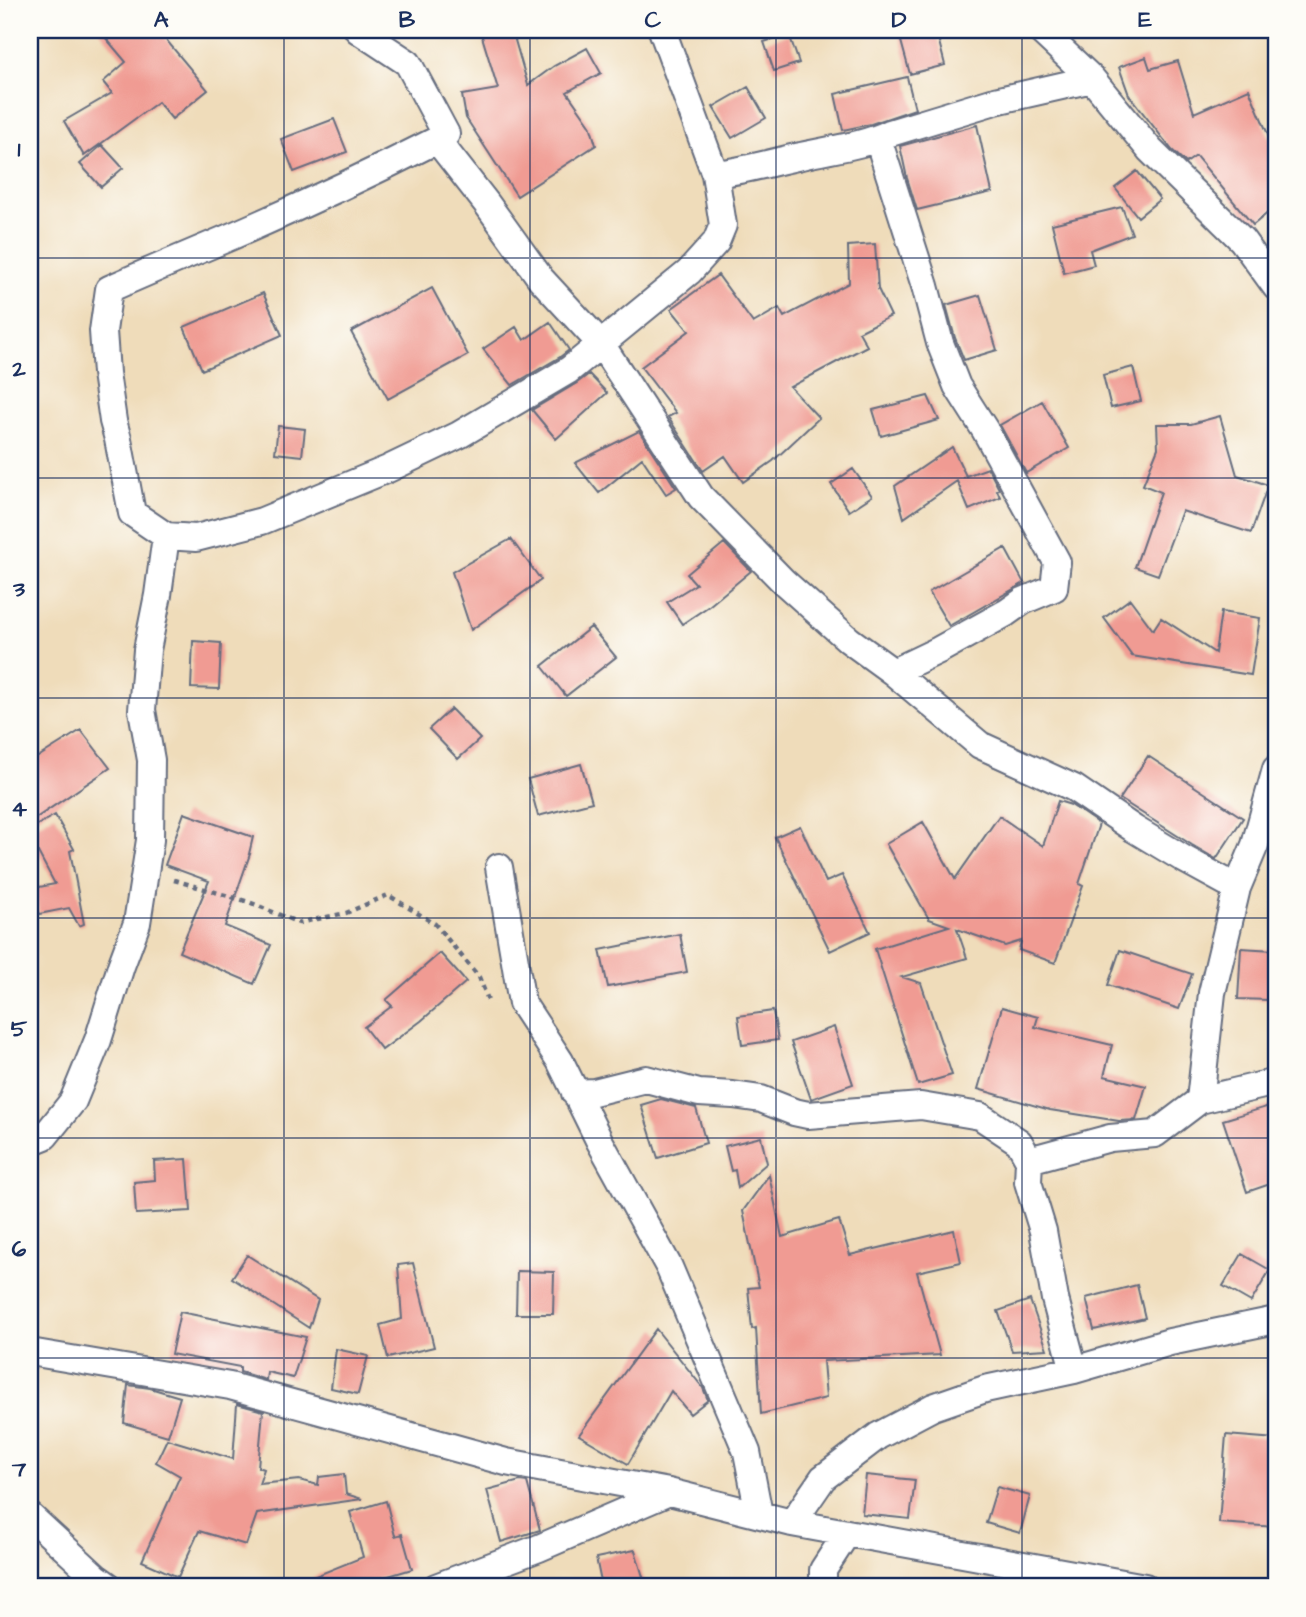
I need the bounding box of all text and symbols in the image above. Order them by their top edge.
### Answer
text: A [154,4,169,36]
text: B [399,4,416,36]
text: C [645,4,662,36]
text: D [892,4,907,36]
text: E [1138,4,1152,36]
text: 1 [18,133,21,165]
text: 2 [11,353,26,385]
text: 3 [12,573,25,605]
text: 4 [11,793,27,825]
text: 5 [11,1013,28,1045]
text: 6 [12,1233,27,1265]
text: 7 [11,1453,27,1485]

